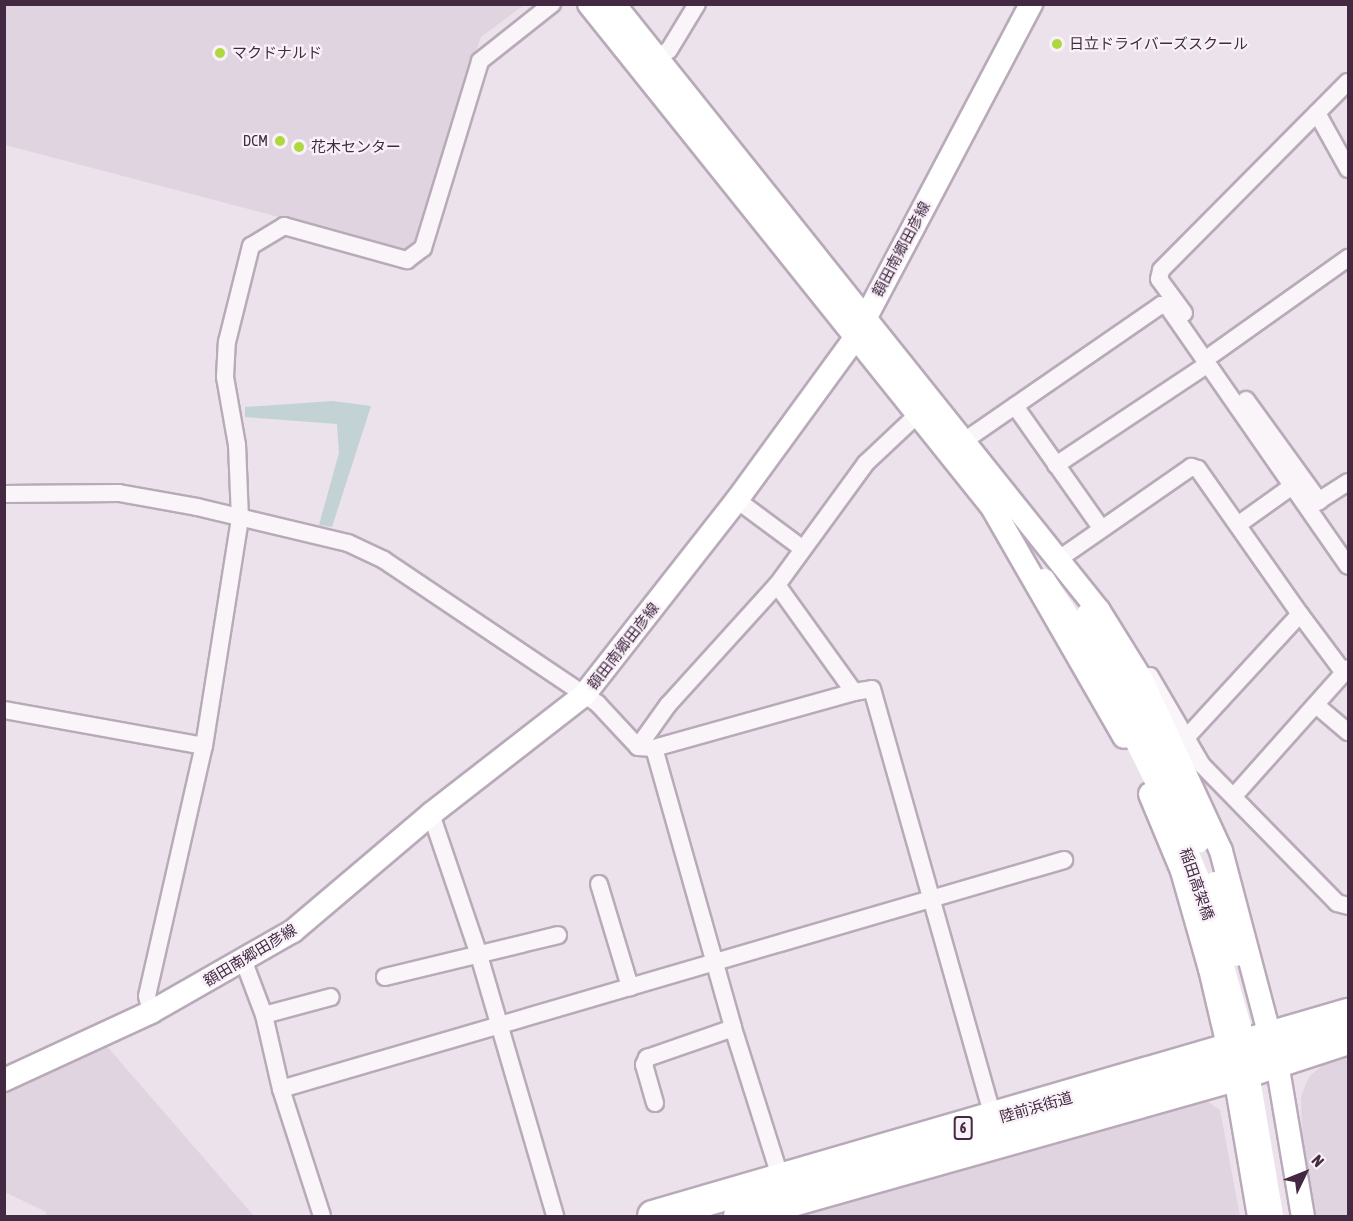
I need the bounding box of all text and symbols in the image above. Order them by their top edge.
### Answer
place label: 日立ドライバーズスクール [1069,35,1249,53]
marker: 日立ドライバーズスクール [1050,37,1064,51]
place label: マクドナルド [232,44,322,62]
marker: マクドナルド [213,46,227,60]
place label: DCM [243,132,268,150]
marker: DCM [273,134,287,148]
place label: 花木センター [311,138,401,156]
marker: 花木センター [292,140,306,154]
street label: 額田南郷田彦線 [868,198,934,300]
street label: 額田南郷田彦線 [584,599,662,693]
street label: 稲田高架橋 [1176,846,1218,922]
street label: 額田南郷田彦線 [200,920,300,990]
street label: 陸前浜街道 [997,1088,1075,1126]
road number: 6 [952,1117,974,1139]
north arrow [1275,1143,1335,1203]
text: N [1308,1151,1328,1170]

